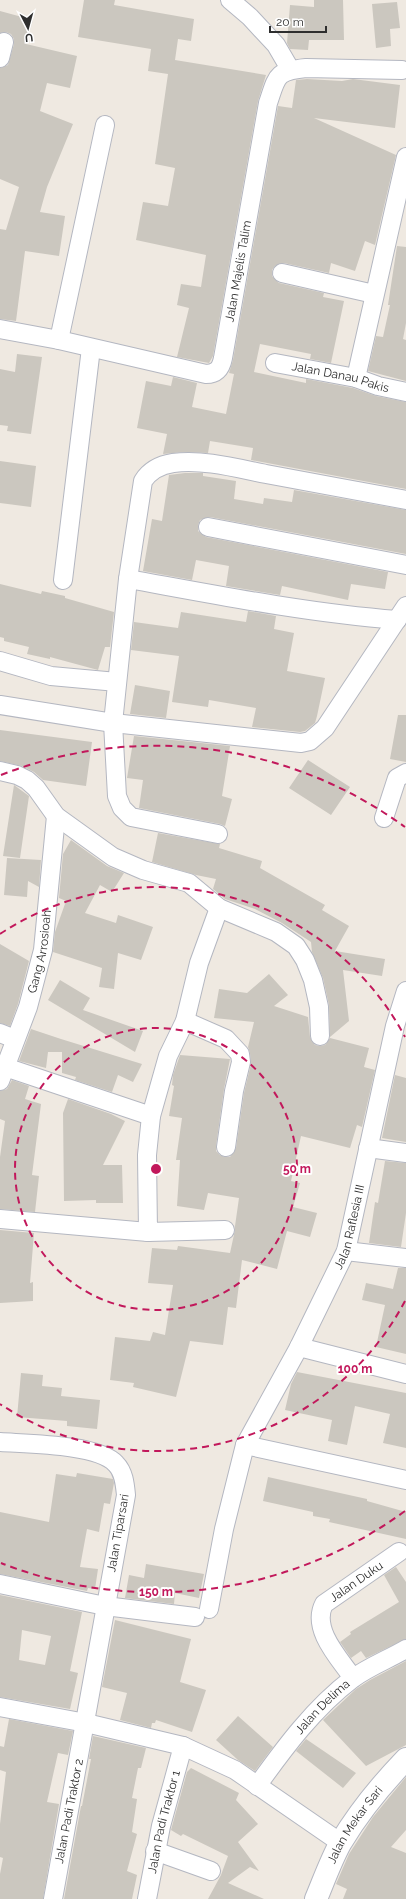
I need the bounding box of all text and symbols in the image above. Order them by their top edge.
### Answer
north arrow [8,8,48,48]
scale bar [270,8,326,34]
text: 20 m [276,15,304,29]
text: U [24,31,34,44]
street label: Jalan Majelis Talim [223,219,254,323]
street label: Jalan Danau Pakis [291,359,390,395]
street label: Gang Arrosioah [25,909,54,995]
centre of rings [149,1162,163,1176]
text: 50 m [283,1162,311,1176]
street label: Jalan Raflesia III [331,1183,367,1272]
text: 100 m [338,1362,372,1376]
street label: Jalan Tiparsari [104,1493,132,1573]
street label: Jalan Duku [327,1558,385,1605]
text: 150 m [139,1585,173,1599]
street label: Jalan Delima [292,1677,352,1737]
street label: Jalan Padi Traktor 2 [52,1757,86,1865]
street label: Jalan Padi Traktor 1 [145,1769,183,1874]
street label: Jalan Mekar Sari [324,1783,385,1866]

